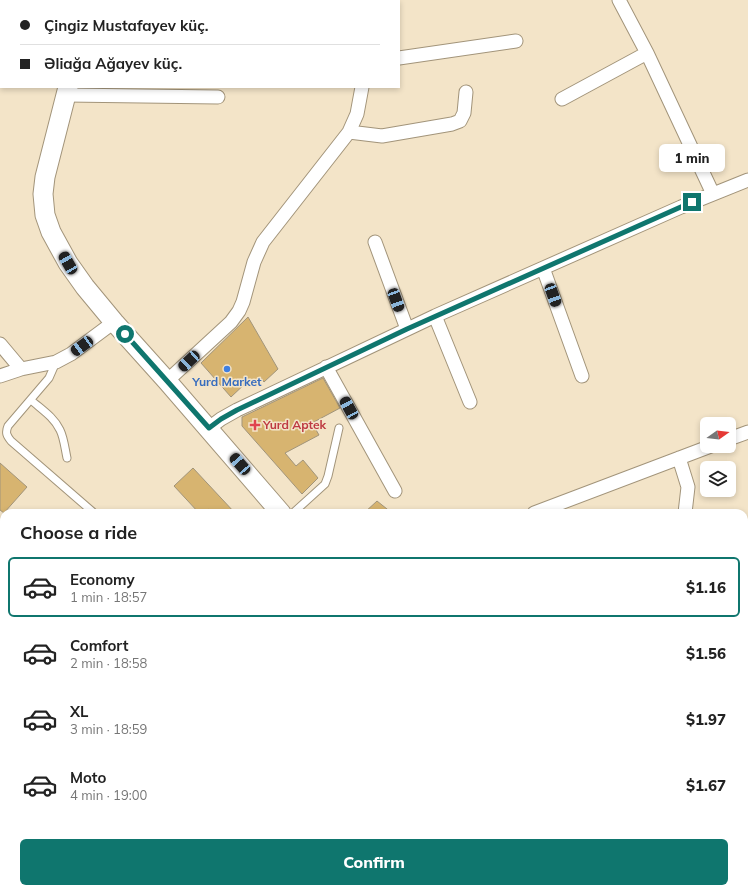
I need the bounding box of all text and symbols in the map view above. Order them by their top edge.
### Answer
text: Çingiz Mustafayev küç. [44,16,209,35]
text: Əliağa Ağayev küç. [44,54,182,73]
callout: 1 min [659,144,725,172]
text: 1 min [675,150,709,166]
route end [683,193,701,211]
car [57,250,79,276]
car [543,282,563,308]
car [386,287,406,313]
route start [116,325,134,343]
car [69,334,95,358]
car [176,348,202,374]
marker: Yurd Market [222,364,232,374]
place label: Yurd Market [191,374,262,389]
car [338,395,360,421]
place label: Yurd Aptek [262,417,327,432]
north arrow [700,417,736,453]
map controls [700,417,736,497]
marker: Yurd Aptek [250,420,260,430]
car [228,451,252,477]
button: layers [700,461,736,497]
text: Choose a ride [20,521,137,544]
icon: car [22,569,58,605]
text: Economy [70,570,135,589]
text: $1.16 [686,578,726,597]
text: 1 min · 18:57 [70,589,147,605]
icon: car [22,635,58,671]
text: Comfort [70,636,128,655]
text: $1.56 [686,644,726,663]
text: 2 min · 18:58 [70,655,147,671]
icon: car [22,701,58,737]
text: XL [70,702,88,721]
text: $1.97 [686,710,726,729]
text: 3 min · 18:59 [70,721,147,737]
icon: car [22,767,58,803]
text: Moto [70,768,106,787]
text: $1.67 [686,776,726,795]
text: 4 min · 19:00 [70,787,147,803]
button: Confirm [20,839,728,885]

